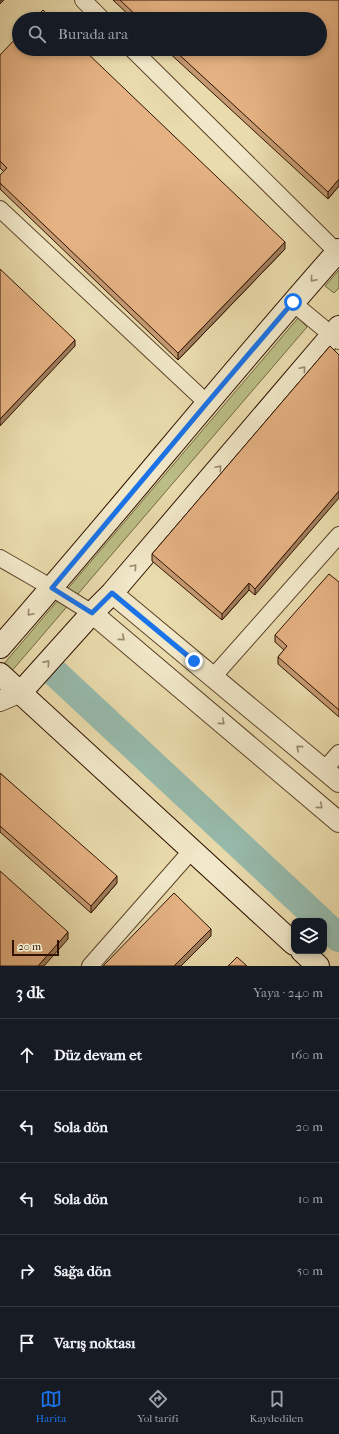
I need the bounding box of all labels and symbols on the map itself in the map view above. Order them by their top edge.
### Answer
one-way arrow [311,275,318,282]
route start [284,293,302,311]
one-way arrow [299,367,306,374]
one-way arrow [214,466,221,473]
one-way arrow [130,564,137,572]
one-way arrow [27,608,34,616]
one-way arrow [117,633,125,640]
route end [185,652,203,670]
one-way arrow [42,660,50,668]
one-way arrow [217,717,224,724]
one-way arrow [296,746,303,753]
one-way arrow [316,802,323,809]
scale bar [12,938,59,957]

